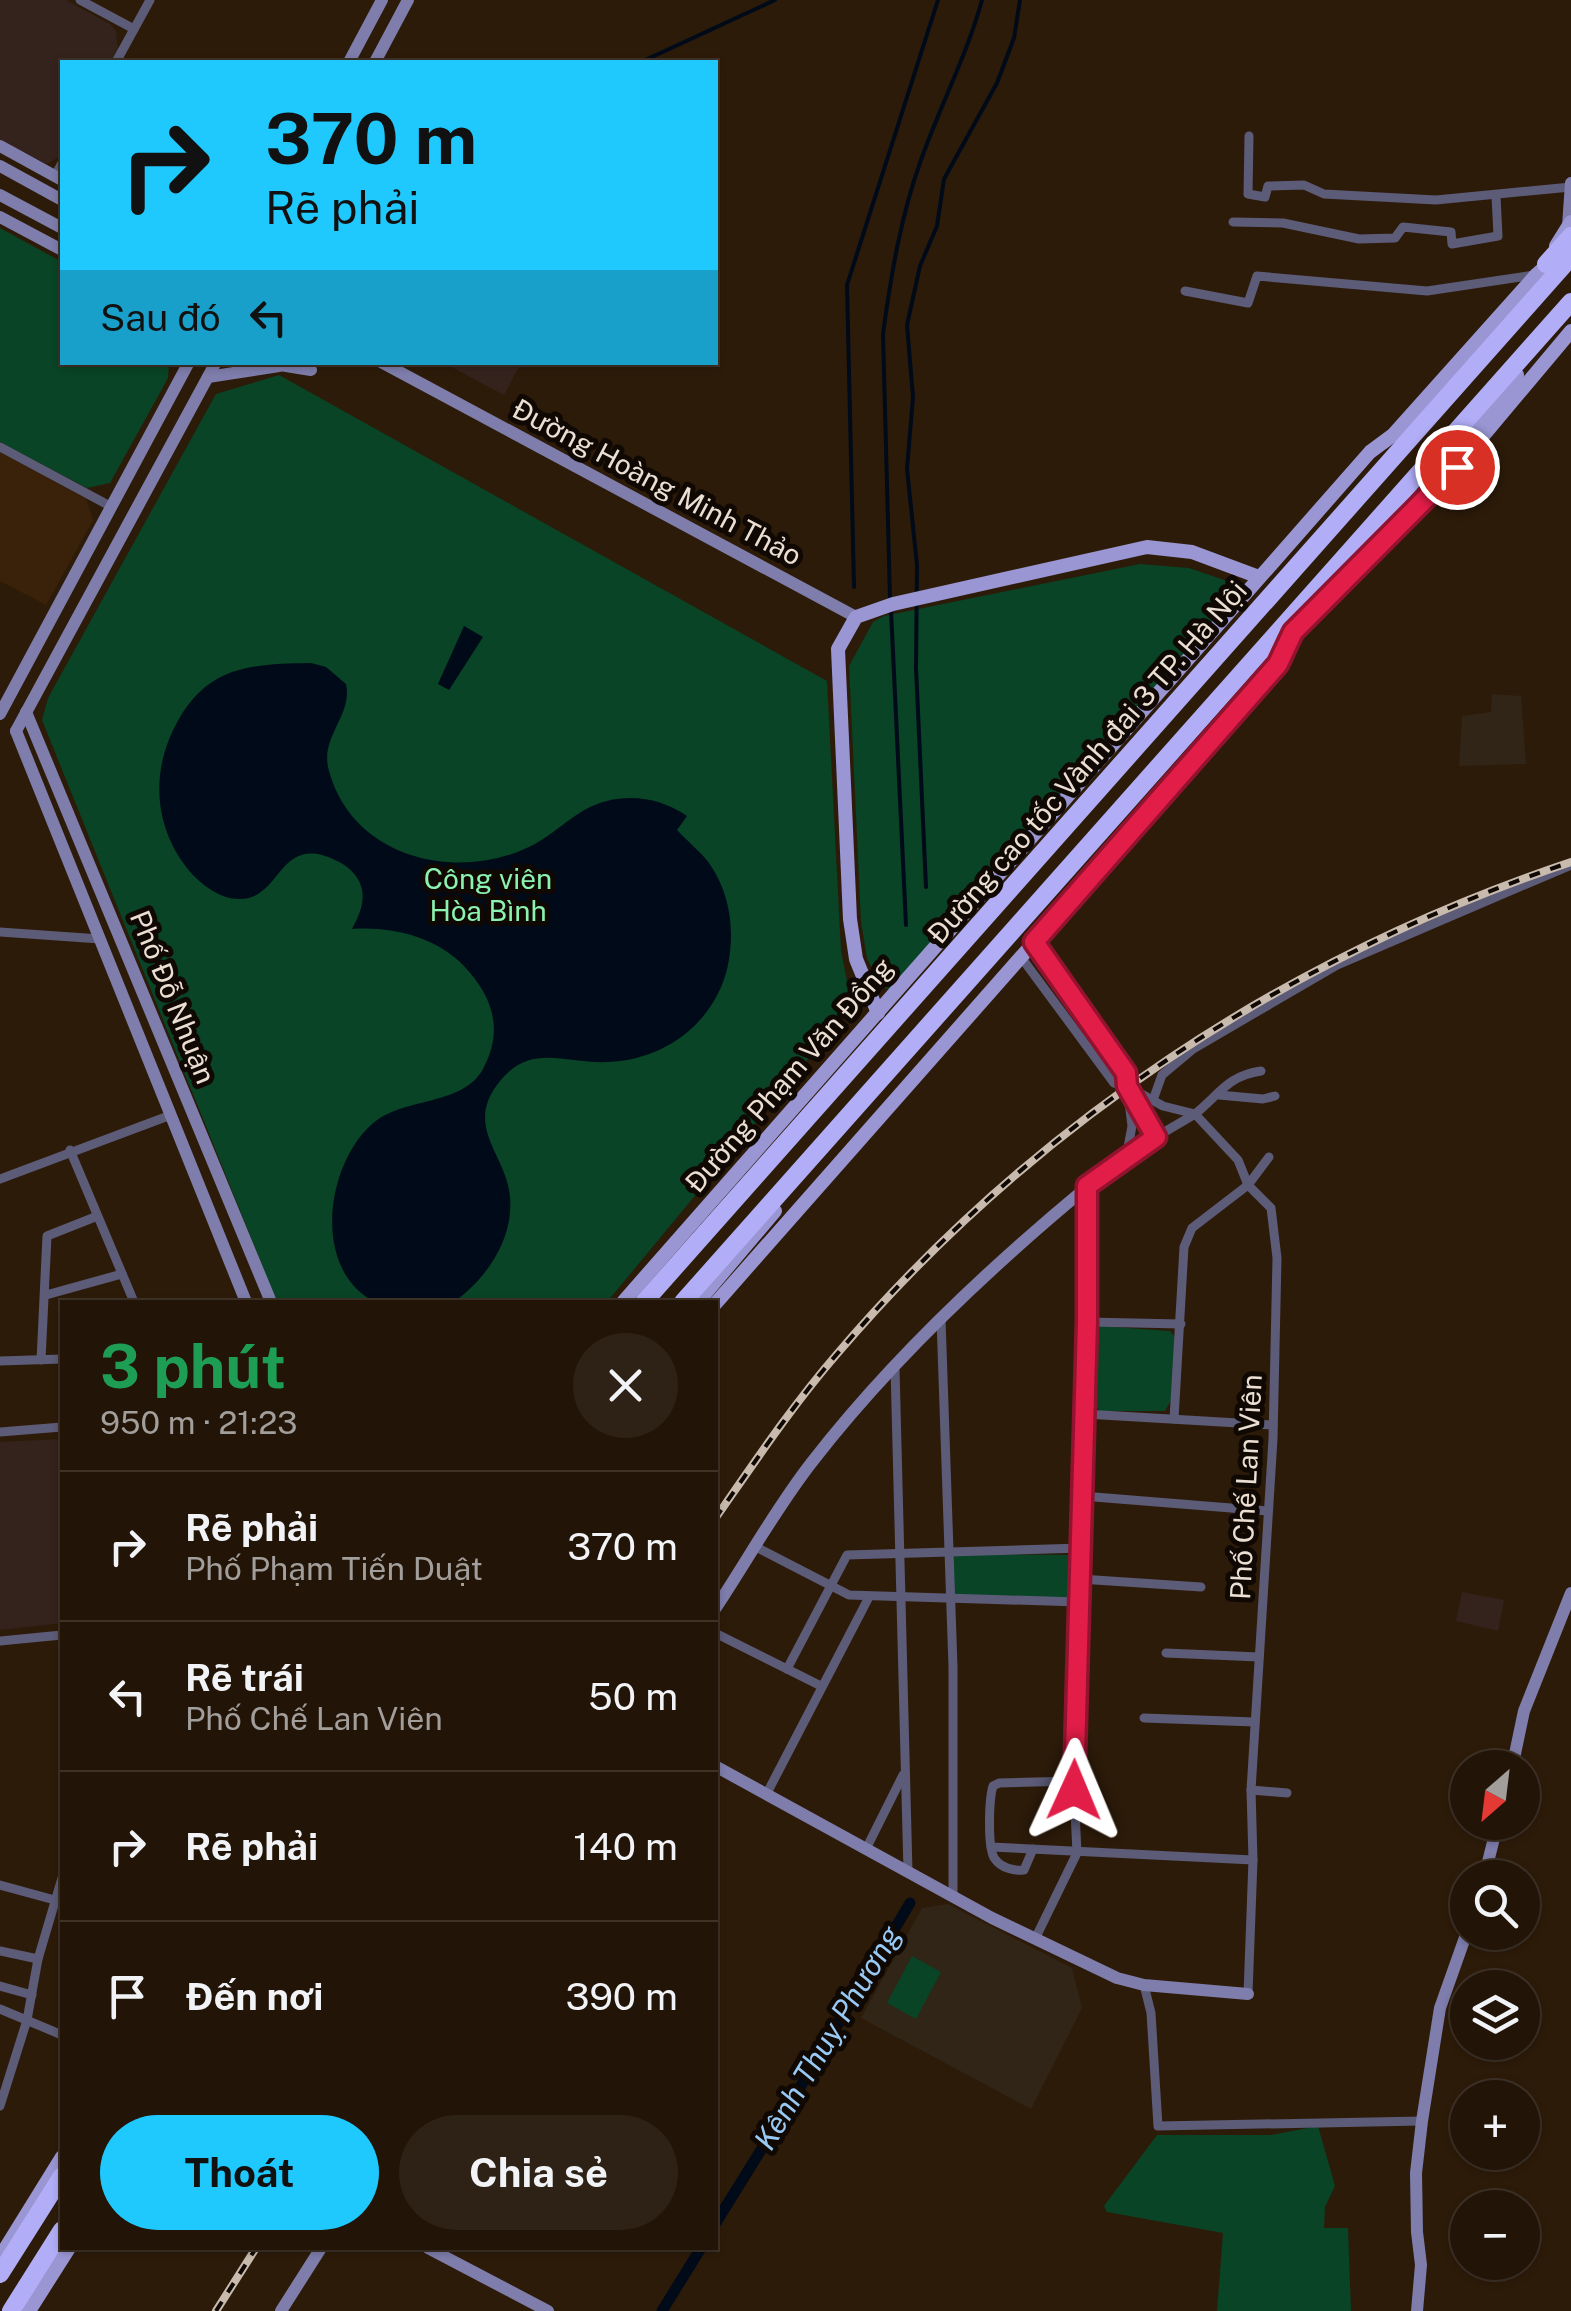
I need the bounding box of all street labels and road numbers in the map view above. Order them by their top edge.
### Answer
street label: Đường Hoàng Minh Thảo [507,391,807,572]
street label: Đường cao tốc Vành đai 3 TP. Hà Nội [920,574,1253,950]
street label: Phố Đỗ Nhuận [124,905,223,1088]
street label: Đường Phạm Văn Đồng [678,951,899,1199]
street label: Phố Chế Lan Viên [1223,1373,1268,1600]

